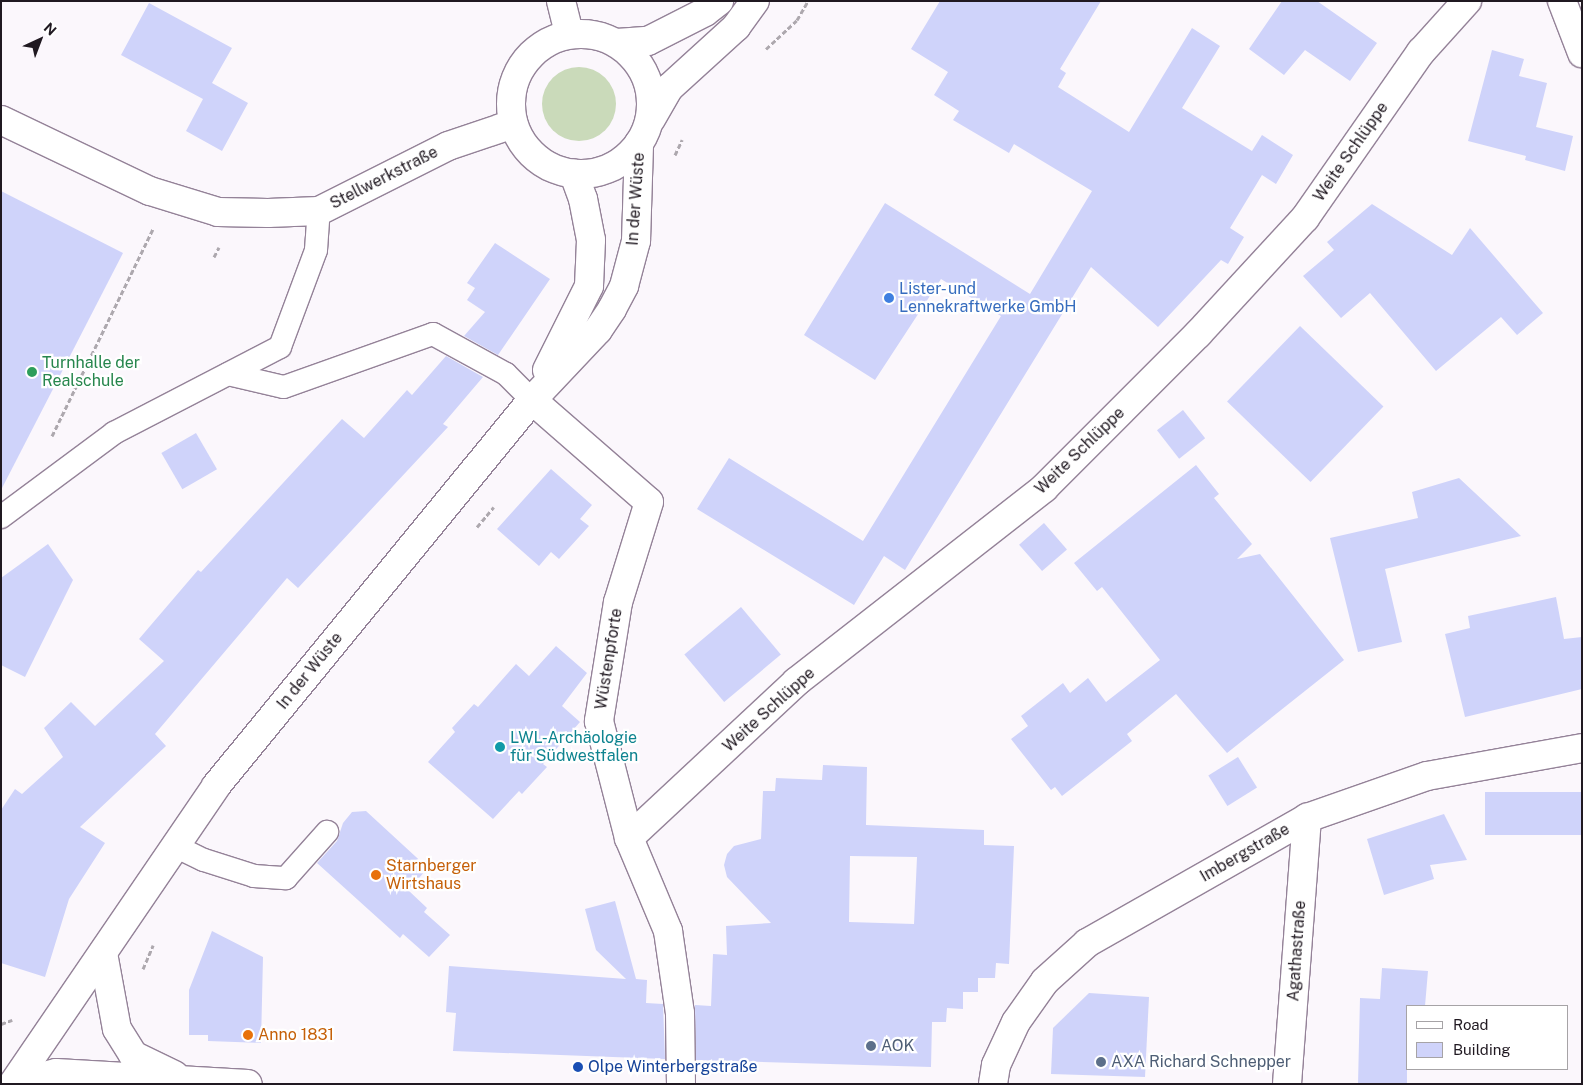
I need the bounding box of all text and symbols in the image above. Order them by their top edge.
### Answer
north arrow [15,15,65,65]
text: N [41,19,60,39]
street label: Weite Schlüppe [1310,99,1392,205]
street label: Stellwerkstraße [327,143,441,213]
street label: In der Wüste [623,151,649,247]
place label: Lister- und Lennekraftwerke GmbH [899,279,1077,317]
marker: Lister- und Lennekraftwerke GmbH [883,292,895,304]
place label: Turnhalle der Realschule [42,353,140,391]
marker: Turnhalle der Realschule [26,366,38,378]
street label: Weite Schlüppe [1031,403,1129,499]
street label: Wüstenpforte [592,607,626,711]
street label: In der Wüste [273,628,347,714]
street label: Weite Schlüppe [719,664,819,756]
place label: LWL-Archäologie für Südwestfalen [510,728,638,766]
marker: LWL-Archäologie für Südwestfalen [494,741,506,753]
street label: Imbergstraße [1197,820,1293,886]
place label: Starnberger Wirtshaus [386,856,477,894]
marker: Starnberger Wirtshaus [370,869,382,881]
street label: Agathastraße [1284,900,1310,1002]
legend [1406,1005,1568,1070]
text: Road [1453,1016,1489,1033]
place label: Anno 1831 [258,1025,334,1045]
marker: Anno 1831 [242,1029,254,1041]
place label: AOK [881,1036,914,1056]
marker: AOK [865,1040,877,1052]
text: Building [1453,1041,1511,1058]
place label: AXA Richard Schnepper [1111,1052,1291,1072]
marker: AXA Richard Schnepper [1095,1056,1107,1068]
place label: Olpe Winterbergstraße [588,1057,758,1077]
marker: Olpe Winterbergstraße [572,1061,584,1073]

